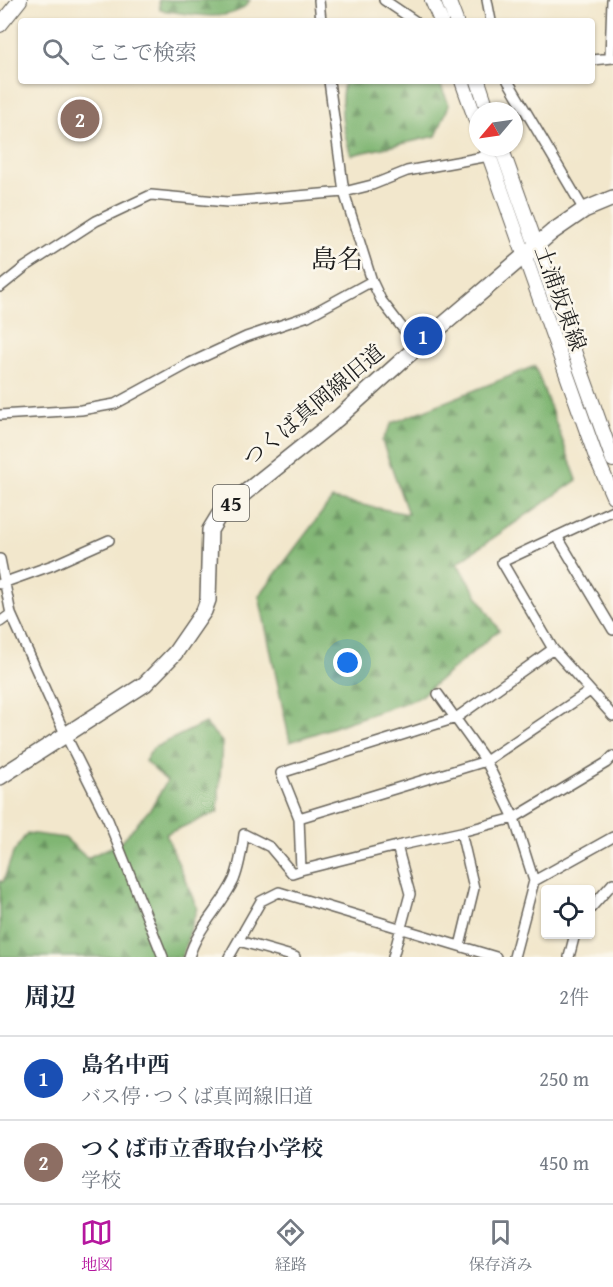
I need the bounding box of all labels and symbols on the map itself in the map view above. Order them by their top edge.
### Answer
pin: 2 [60,96,100,142]
north arrow [469,102,523,156]
district label: 島名 [311,239,363,278]
street label: 土浦坂東線 [527,241,595,355]
pin: 1 [404,314,442,358]
street label: つくば真岡線旧道 [235,336,391,474]
road number: 45 [213,485,249,521]
your location [333,648,362,677]

